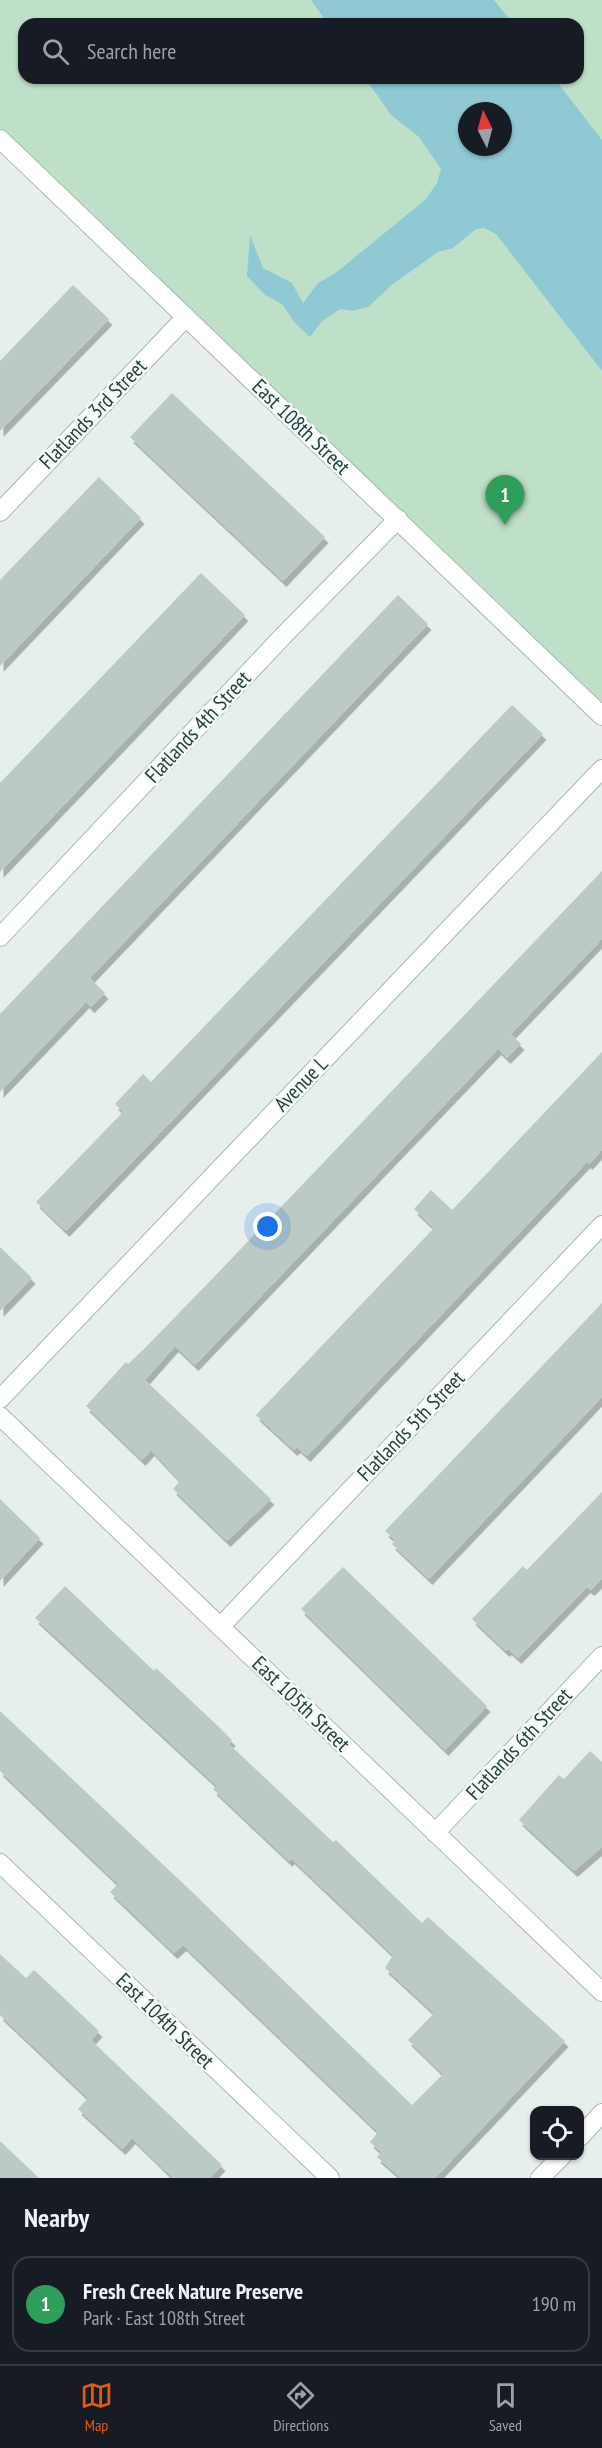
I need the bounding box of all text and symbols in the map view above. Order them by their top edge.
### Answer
search box [18,18,584,84]
icon: search [39,35,72,68]
text: Search here [87,37,176,65]
north arrow [458,102,512,156]
street label: Flatlands 3rd Street [33,353,152,475]
street label: East 108th Street [247,373,356,480]
pin: 1 [486,476,524,525]
street label: Flatlands 4th Street [139,665,257,788]
street label: Avenue L [268,1050,334,1117]
your location [253,1212,282,1241]
street label: Flatlands 5th Street [351,1365,470,1487]
street label: East 105th Street [247,1650,356,1757]
street label: Flatlands 6th Street [460,1682,578,1805]
street label: East 104th Street [111,1967,220,2074]
map controls [530,2106,584,2160]
button: locate [530,2106,584,2160]
text: Nearby [24,2201,89,2234]
text: Fresh Creek Nature Preserve [83,2277,303,2305]
text: 1 [41,2291,50,2317]
text: 190 m [532,2291,576,2317]
text: Park · East 108th Street [83,2305,245,2331]
tab: Map [80,2379,113,2435]
tab: Directions [273,2379,329,2435]
tab: Saved [489,2379,522,2435]

